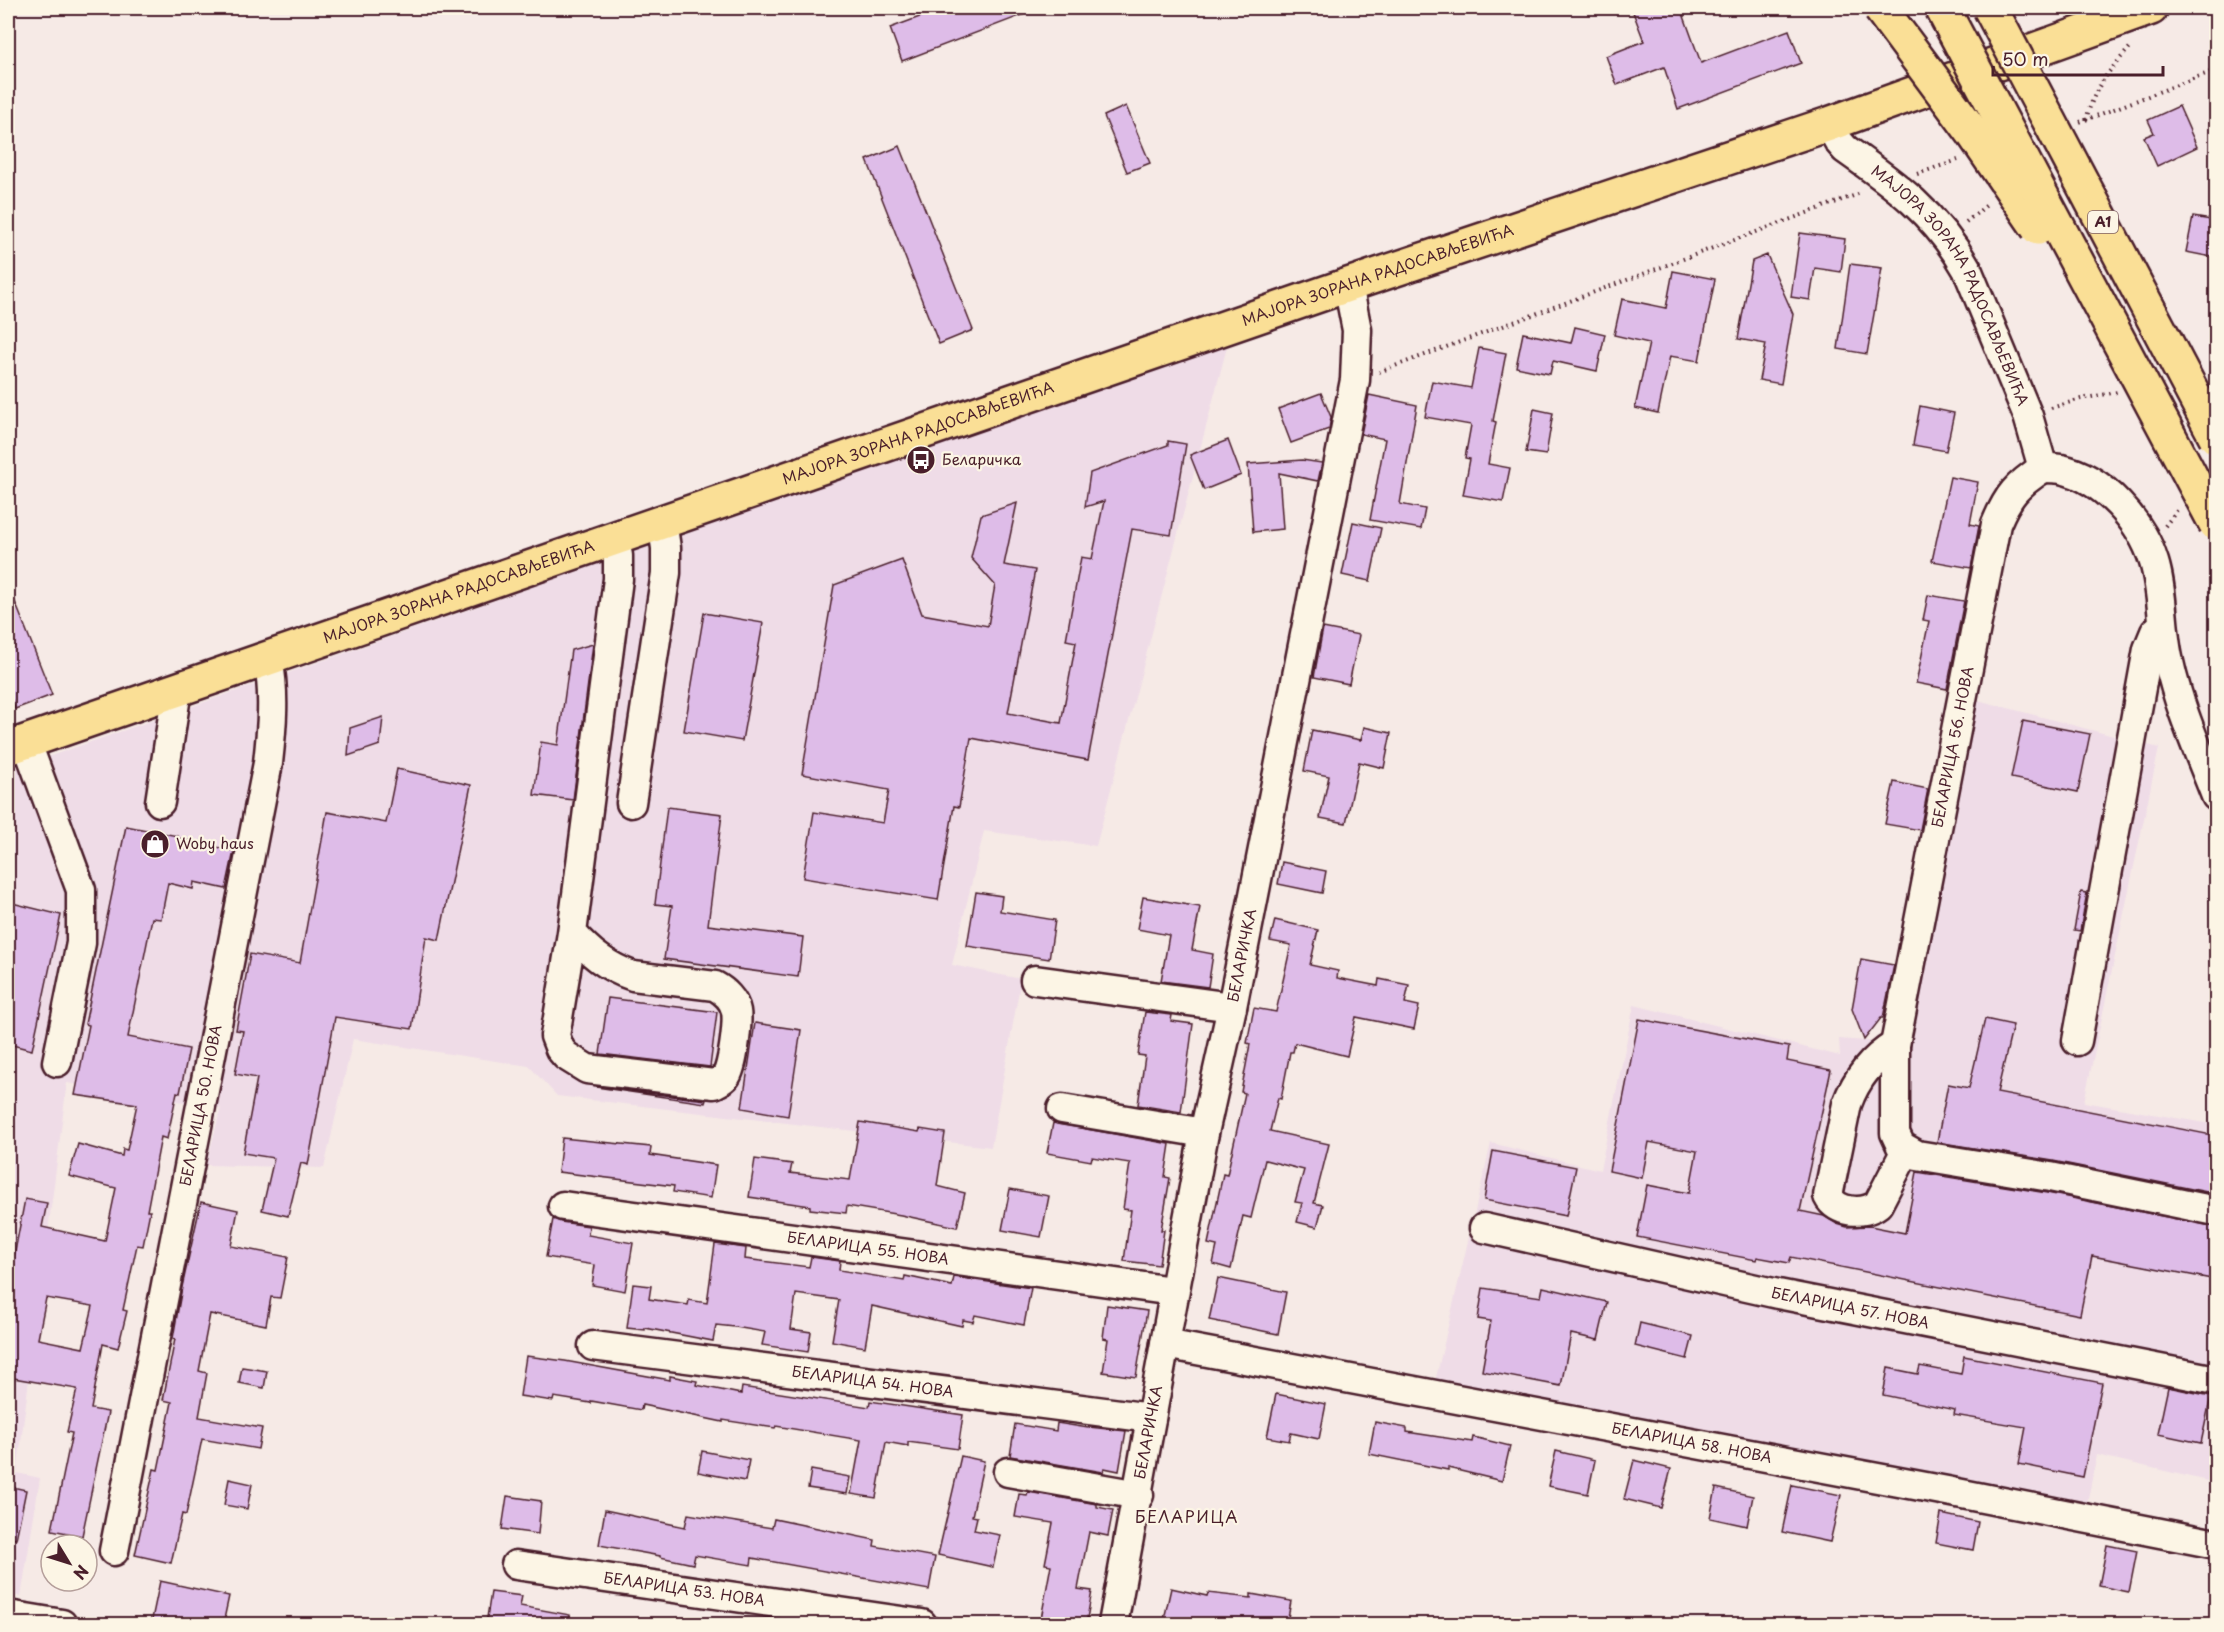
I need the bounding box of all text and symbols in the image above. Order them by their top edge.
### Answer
scale bar [1993,39,2162,77]
text: 50 m [2002,45,2049,72]
street label: МАЈОРА ЗОРАНА РАДОСАВЉЕВИЋА [1867,159,2035,409]
road number: A1 [2088,211,2118,233]
street label: МАЈОРА ЗОРАНА РАДОСАВЉЕВИЋА [1238,217,1516,331]
street label: МАЈОРА ЗОРАНА РАДОСАВЉЕВИЋА [779,375,1056,490]
bus stop icon: Беларичка [905,444,937,476]
place label: Беларичка [942,447,1022,470]
street label: МАЈОРА ЗОРАНА РАДОСАВЉЕВИЋА [320,533,597,648]
street label: БЕЛАРИЦА 56. НОВА [1925,664,1978,829]
shop icon: Woby haus [139,828,171,860]
place label: Woby haus [176,831,254,854]
street label: БЕЛАРИЧКА [1220,906,1261,1004]
street label: БЕЛАРИЦА 50. НОВА [173,1022,227,1188]
street label: БЕЛАРИЦА 55. НОВА [786,1224,951,1270]
street label: БЕЛАРИЦА 57. НОВА [1769,1280,1932,1333]
street label: БЕЛАРИЦА 54. НОВА [791,1359,955,1402]
street label: БЕЛАРИЧКА [1127,1383,1167,1481]
street label: БЕЛАРИЦА 58. НОВА [1610,1415,1774,1468]
district label: БЕЛАРИЦА [1135,1504,1239,1528]
north arrow [39,1533,99,1593]
text: N [68,1560,95,1585]
street label: БЕЛАРИЦА 53. НОВА [602,1565,767,1611]

